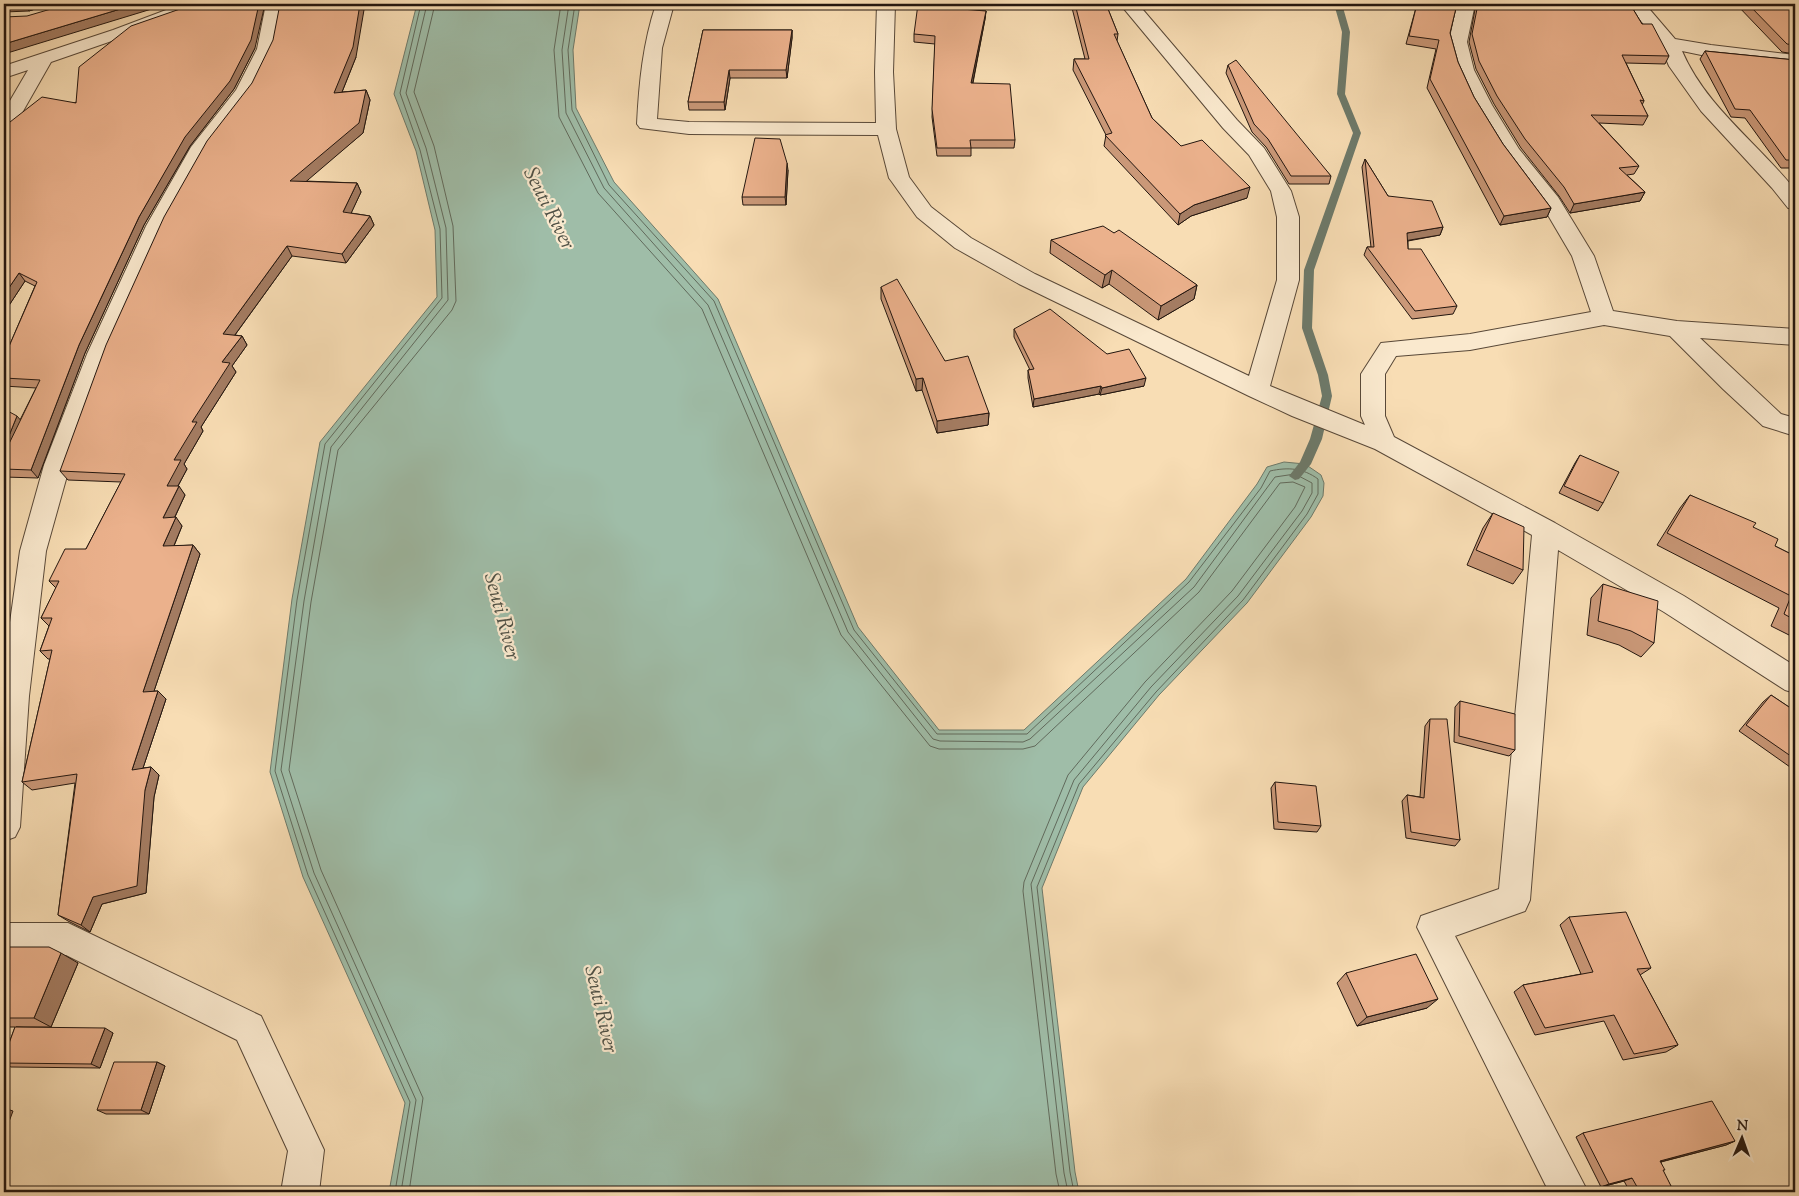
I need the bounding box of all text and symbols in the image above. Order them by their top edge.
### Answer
water label: Seuti River [515,162,582,256]
water label: Seuti River [475,570,527,664]
water label: Seuti River [575,963,625,1057]
north arrow [1716,1114,1766,1164]
text: N [1736,1117,1748,1137]

